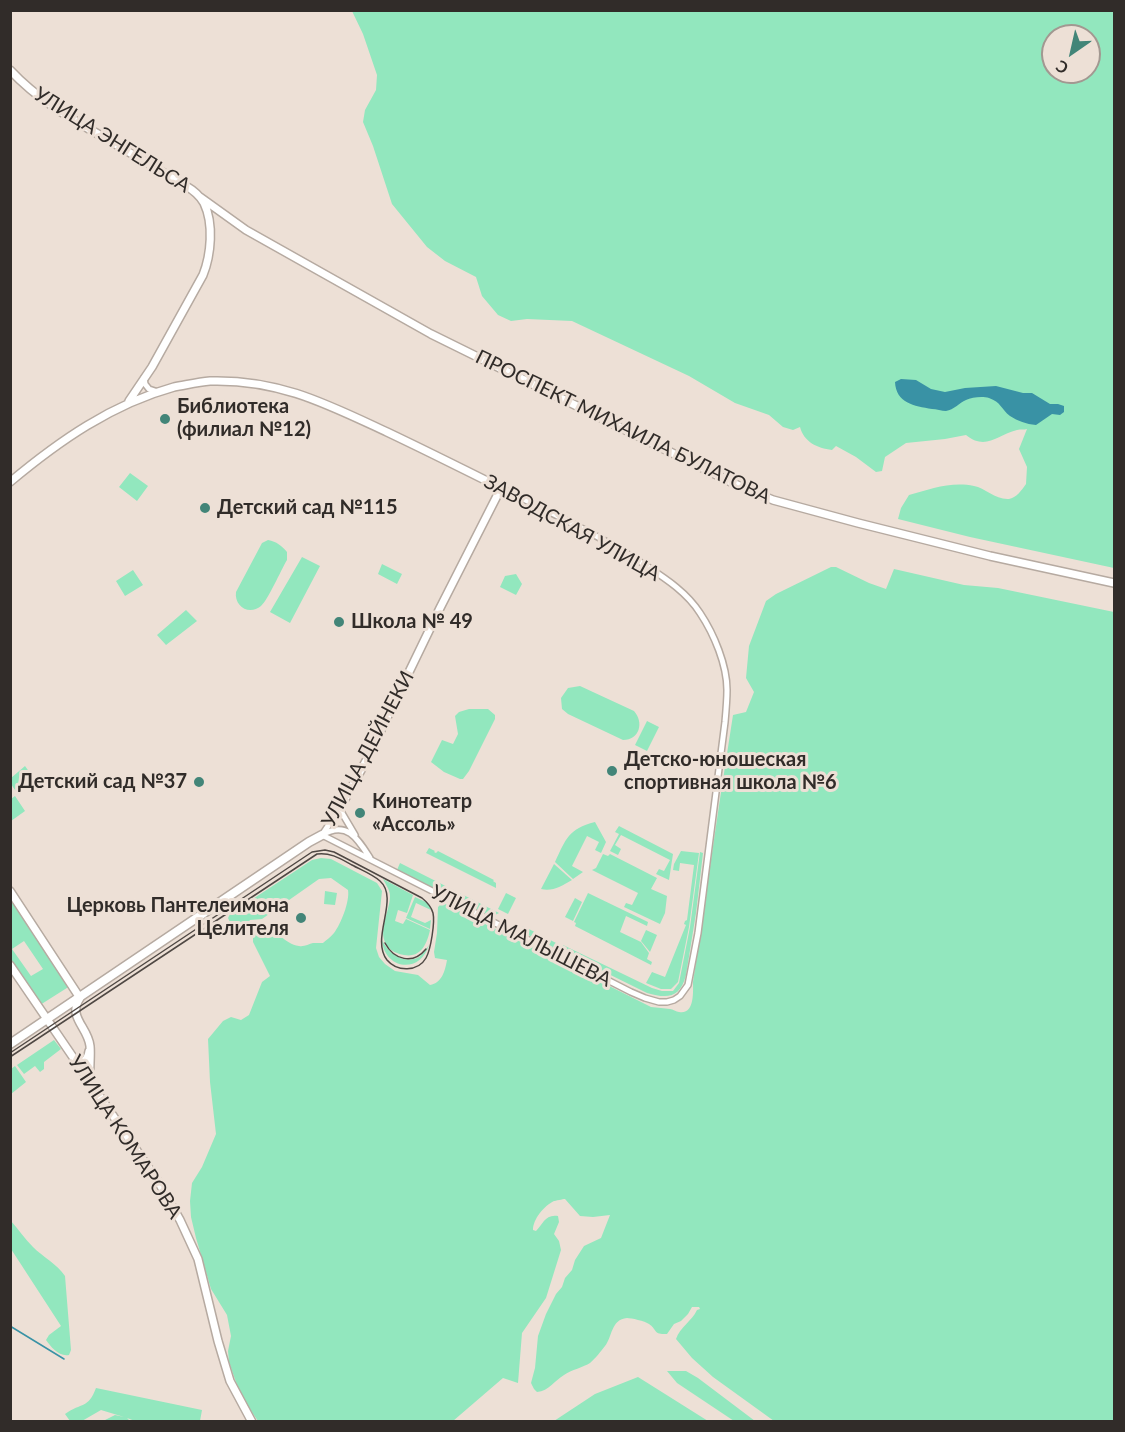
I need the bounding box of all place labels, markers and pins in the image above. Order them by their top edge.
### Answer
place label: Библиотека (филиал №12) [177,395,311,442]
marker: Библиотека (филиал №12) [158,412,172,426]
place label: Детский сад №115 [217,496,398,520]
marker: Детский сад №115 [198,501,212,515]
place label: Школа № 49 [351,610,473,634]
marker: Школа № 49 [332,615,346,629]
place label: Детско-юношеская спортивная школа №6 [624,748,837,795]
marker: Детско-юношеская спортивная школа №6 [605,764,619,778]
place label: Детский сад №37 [18,770,187,794]
marker: Детский сад №37 [192,775,206,789]
place label: Кинотеатр «Ассоль» [372,790,472,837]
marker: Кинотеатр «Ассоль» [353,806,367,820]
place label: Церковь Пантелеимона Целителя [67,894,289,941]
marker: Церковь Пантелеимона Целителя [294,911,308,925]

